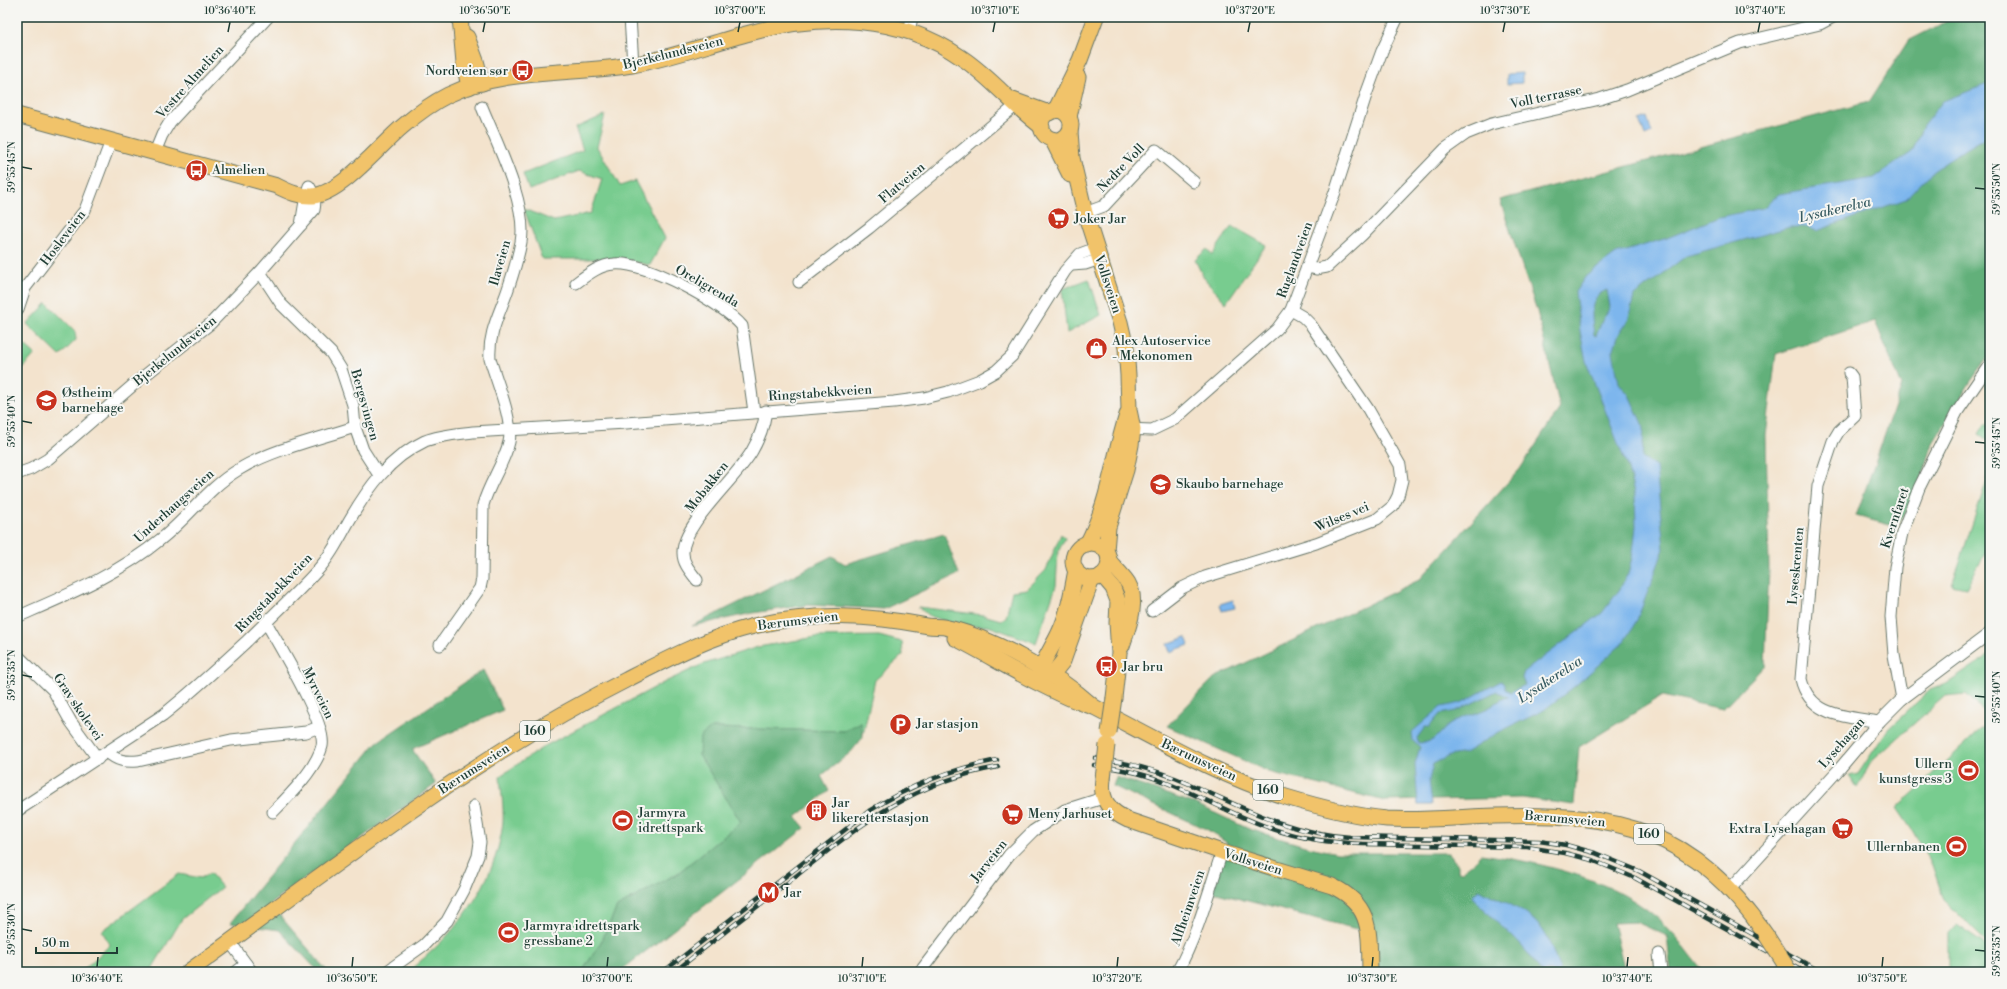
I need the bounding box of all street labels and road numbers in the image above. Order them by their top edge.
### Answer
street label: Bjerkelundsveien [620,33,725,73]
street label: Vestre Almelien [152,42,227,123]
street label: Voll terrasse [1508,82,1584,113]
street label: Nedre Voll [1094,140,1148,196]
street label: Flatveien [876,159,928,207]
street label: Hosleveien [37,207,89,269]
street label: Ruglandveien [1274,219,1316,300]
street label: Ilaveien [486,238,514,288]
street label: Vollsveien [1091,252,1125,315]
street label: Oreligrenda [672,261,742,311]
street label: Bjerkelundsveien [129,312,220,390]
street label: Bergsvingen [347,367,383,443]
street label: Ringstabekkveien [768,381,873,405]
street label: Mobakken [682,458,732,516]
street label: Underhaugsveien [131,466,218,546]
street label: Kvernfaret [1878,485,1913,551]
street label: Wilses vei [1312,498,1371,536]
street label: Lyseskrenten [1785,526,1807,606]
street label: Ringstabekkveien [232,550,316,636]
street label: Bærumsveien [756,608,839,634]
street label: Myrveien [299,665,337,722]
street label: Grav skolevei [50,670,106,744]
street label: Lysehagan [1816,714,1869,772]
road number: 160 [520,721,550,741]
street label: Bærumsveien [1158,735,1239,784]
street label: Bærumsveien [435,740,513,798]
road number: 160 [1253,780,1283,800]
street label: Bærumsveien [1523,807,1606,831]
road number: 160 [1634,824,1664,844]
street label: Jarveien [967,836,1011,886]
street label: Vollsveien [1221,845,1285,879]
street label: Alfheimveien [1167,868,1208,949]

